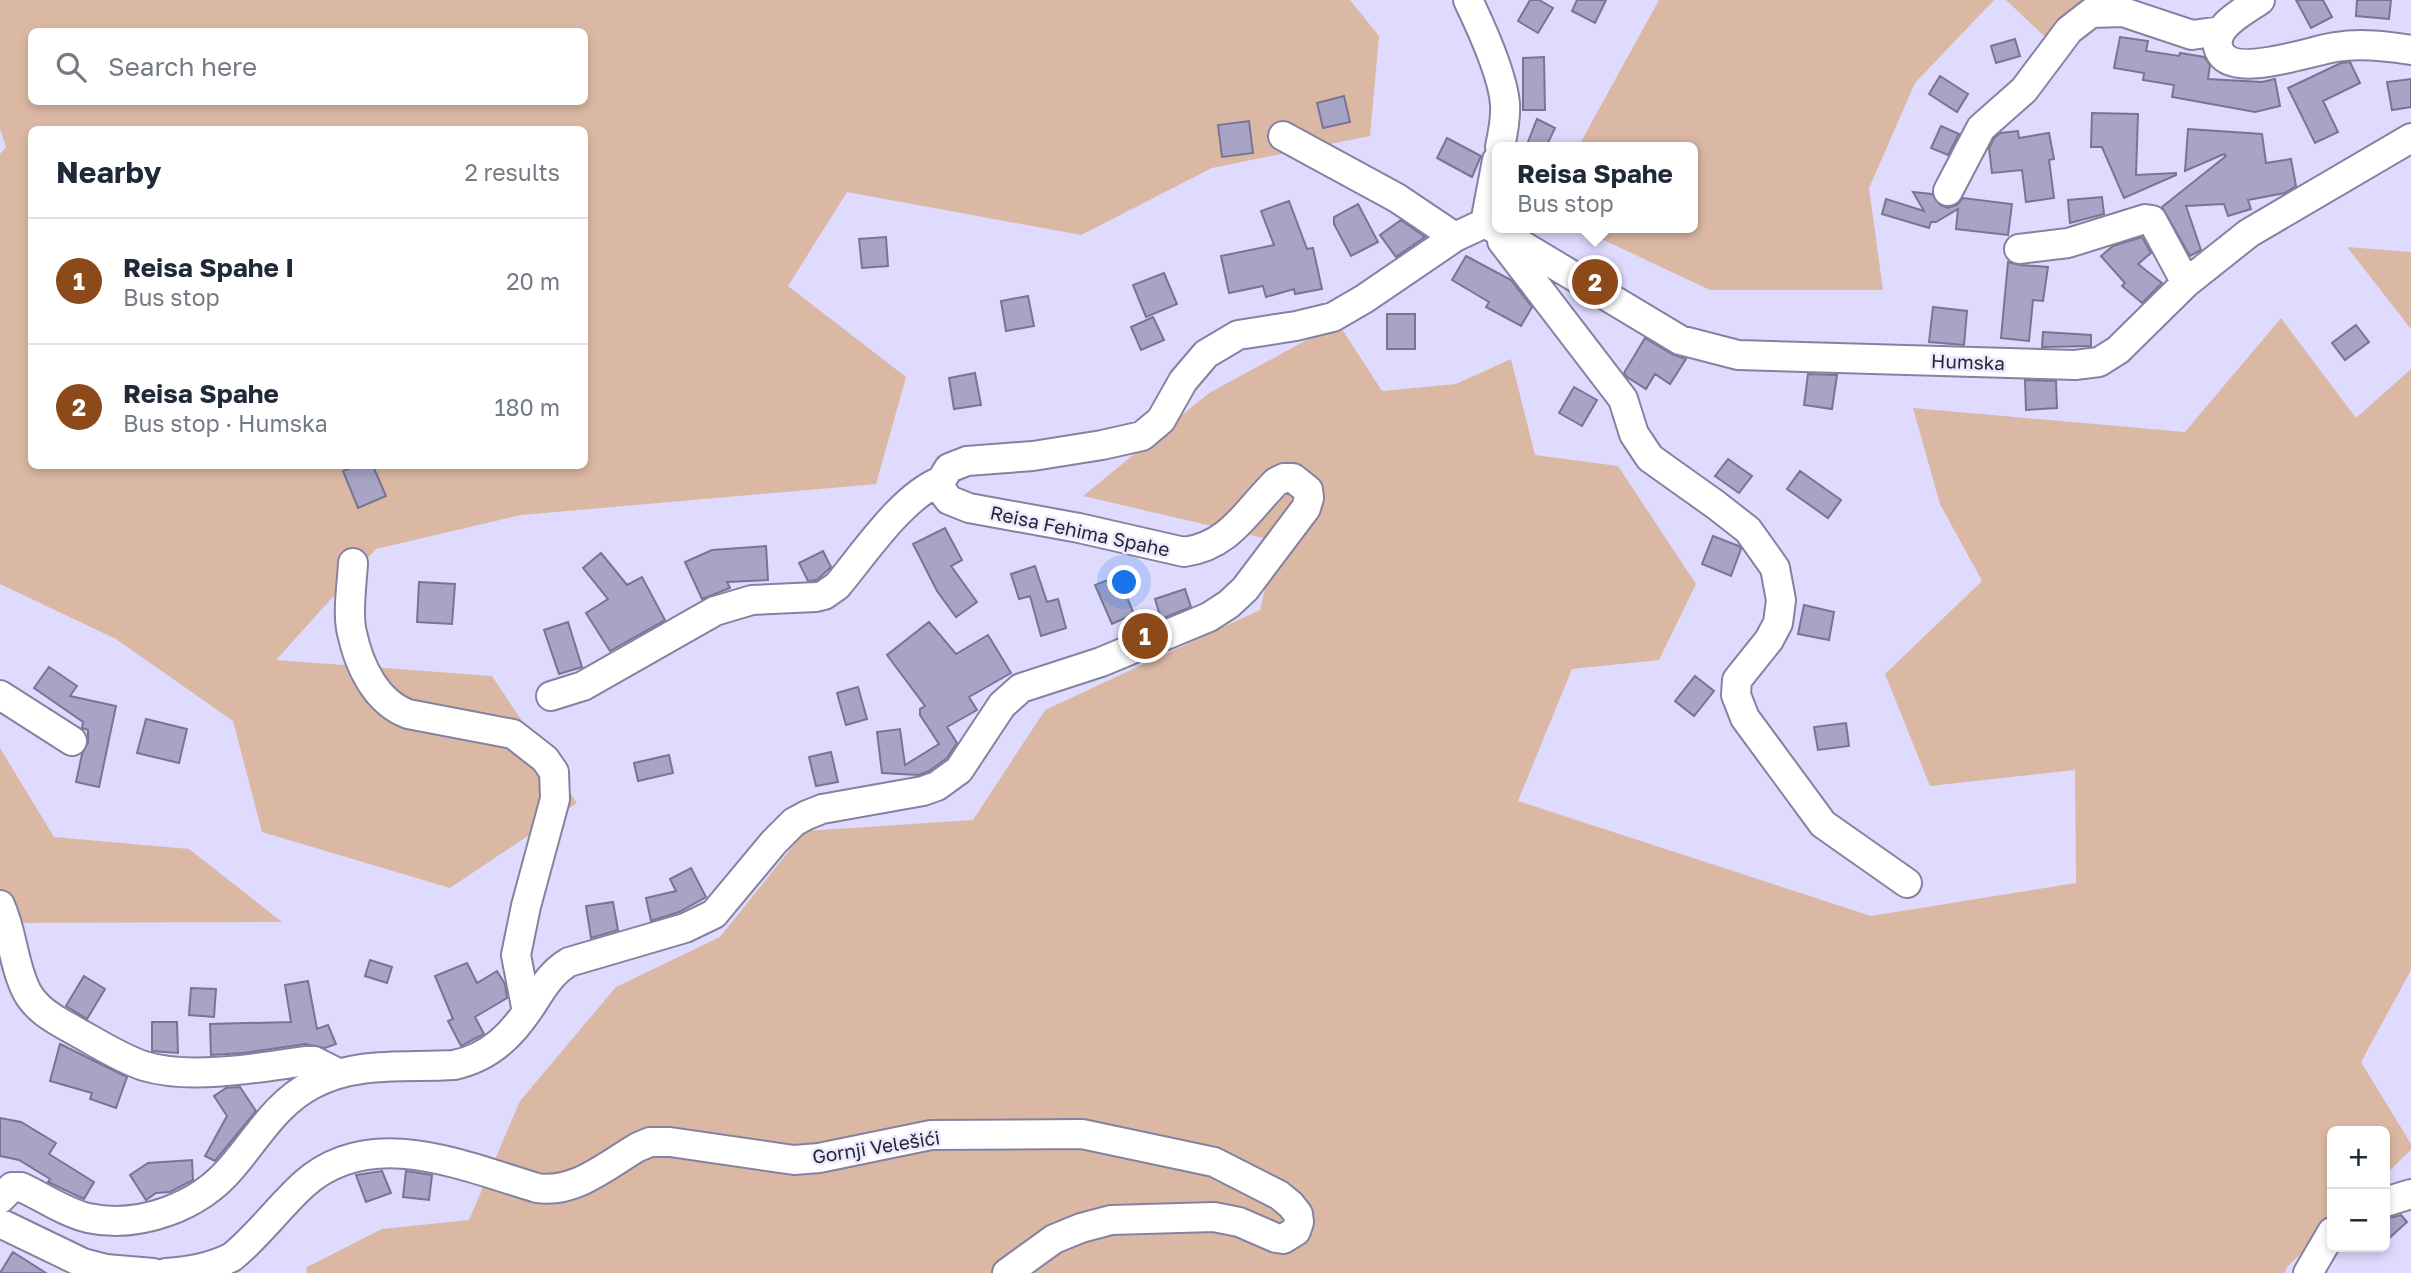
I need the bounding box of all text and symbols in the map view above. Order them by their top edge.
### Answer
search box [28,28,588,105]
icon: search [52,48,90,86]
text: Search here [108,51,257,82]
popup [1492,142,1698,233]
text: Nearby [56,154,161,190]
text: 2 results [464,158,560,186]
text: Reisa Spahe [1517,158,1673,189]
text: Bus stop [1517,189,1614,217]
text: Reisa Spahe I [123,252,294,283]
pin: 2 [1572,256,1618,308]
text: 1 [73,267,85,295]
text: 20 m [506,267,560,295]
text: Bus stop [123,283,220,311]
street label: Humska [1931,349,2005,374]
text: Reisa Spahe [123,378,279,409]
text: 2 [72,393,86,421]
text: 180 m [494,393,560,421]
text: Bus stop · Humska [123,409,328,437]
street label: Reisa Fehima Spahe [988,500,1172,561]
your location [1107,565,1141,599]
pin: 1 [1122,610,1168,662]
street label: Gornji Velešići [810,1125,941,1168]
map controls [2327,1126,2390,1252]
button: + [2327,1126,2390,1189]
button: − [2327,1189,2390,1252]

